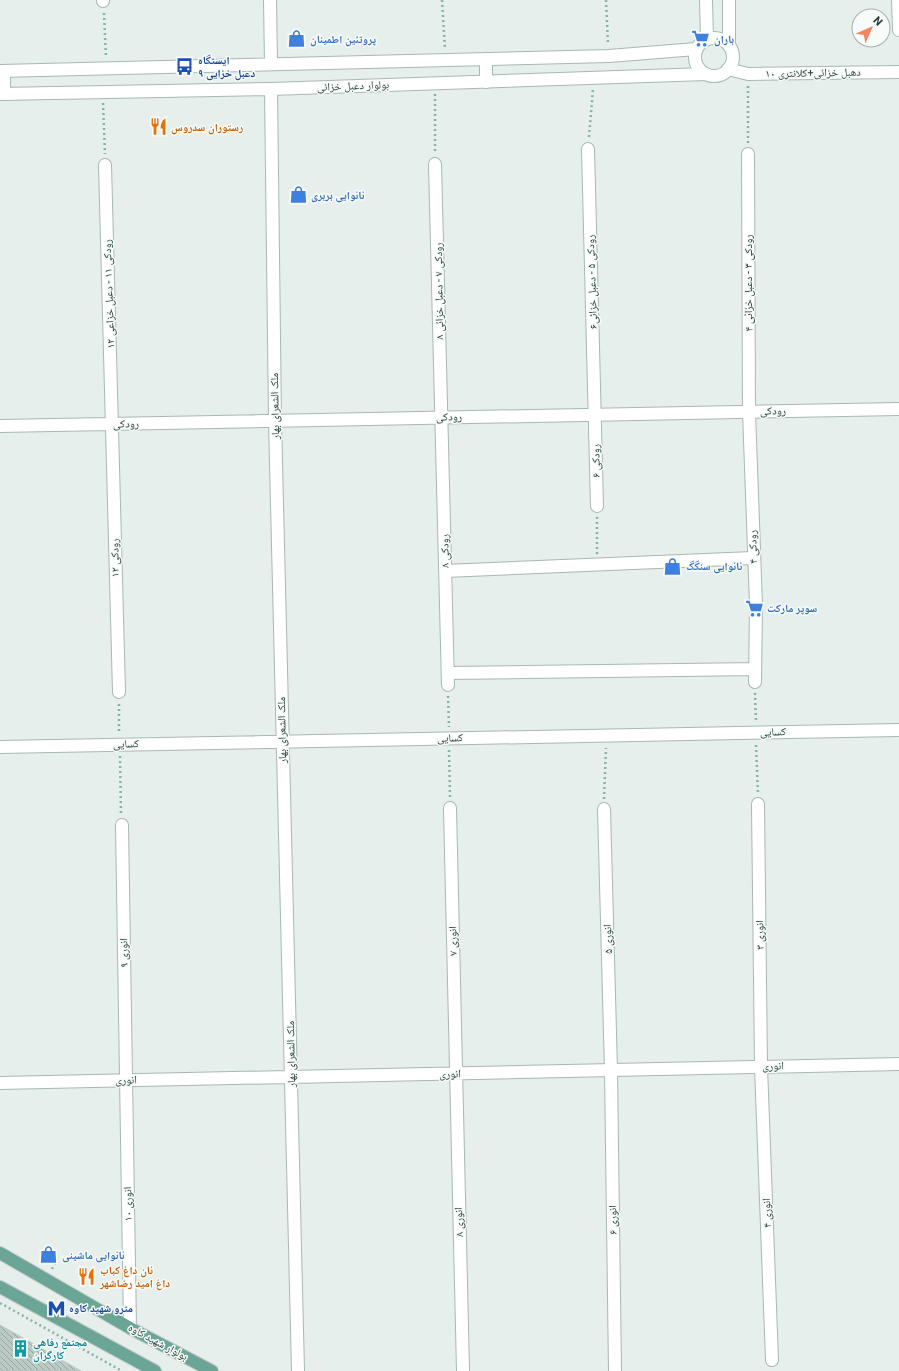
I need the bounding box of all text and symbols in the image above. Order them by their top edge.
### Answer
north arrow [851,8,891,48]
text: N [870,14,885,29]
shop icon: پروتئین اطمینان [287,29,307,49]
supermarket icon: باران [691,29,711,49]
place label: پروتئین اطمینان [310,33,376,47]
place label: باران [714,33,734,47]
place label: ایستگاه دعبل خزایی ۹ [198,54,255,81]
bus stop icon: ایستگاه دعبل خزایی ۹ [175,56,195,76]
street label: دهبل خزائی+کلانتری ۱۰ [765,66,861,80]
street label: بولوار دعبل خزائی [317,78,389,94]
restaurant icon: رستوران سدروس [148,117,168,137]
place label: رستوران سدروس [171,121,243,135]
shop icon: نانوایی بربری [288,185,308,205]
place label: نانوایی بربری [311,189,365,203]
street label: رودکی ۳ - دعبل خزائی ۴ [742,234,755,332]
street label: رودکی ۵ - دعبل خزائی۶ [584,235,600,329]
street label: رودکی ۱۱ - دعبل خزاعی ۱۲ [101,239,117,349]
street label: رودکی ۷ - دعبل خزائی ۸ [432,242,446,340]
street label: ملک الشعرای بهار [268,373,282,440]
street label: رودکی [760,404,786,418]
street label: رودکی [436,410,462,424]
street label: رودکی [113,417,139,431]
street label: رودکی ۶ [589,444,603,478]
street label: رودکی ۴ [746,530,760,564]
street label: رودکی ۸ [438,534,452,568]
street label: رودکی ۱۲ [108,539,122,577]
shop icon: نانوایی سنگگ [663,556,683,576]
place label: نانوایی سنگگ [686,560,742,574]
supermarket icon: سوپر مارکت [744,598,764,618]
place label: سوپر مارکت [767,602,818,615]
street label: ملک الشعرای بهار [275,697,289,764]
street label: کسایی [760,725,787,739]
street label: کسایی [437,731,464,745]
street label: کسایی [113,737,140,751]
street label: انوری ۳ [753,920,767,950]
street label: انوری ۵ [601,924,615,954]
street label: انوری ۷ [446,926,460,956]
street label: انوری ۹ [117,938,131,968]
street label: ملک الشعرای بهار [284,1021,298,1088]
street label: انوری [762,1059,784,1073]
street label: انوری [439,1067,461,1081]
street label: انوری [115,1073,137,1087]
street label: انوری ۱۰ [121,1187,135,1221]
street label: انوری ۴ [760,1198,774,1228]
street label: انوری ۶ [606,1205,620,1235]
street label: انوری ۸ [452,1207,466,1237]
shop icon: نانوایی ماشینی [39,1245,59,1265]
place label: نانوایی ماشینی [62,1249,125,1263]
place label: نان داغ کباب داغ امید رضاشهر [99,1264,170,1291]
restaurant icon: نان داغ کباب داغ امید رضاشهر [77,1266,97,1286]
metro station icon: مترو شهید کاوه [46,1298,66,1318]
place label: مترو شهید کاوه [69,1302,133,1315]
street label: بولوار شهید کاوه [126,1321,190,1363]
place label: مجتمع رفاهی کارگران [33,1336,87,1363]
building icon: مجتمع رفاهی کارگران [10,1338,30,1358]

